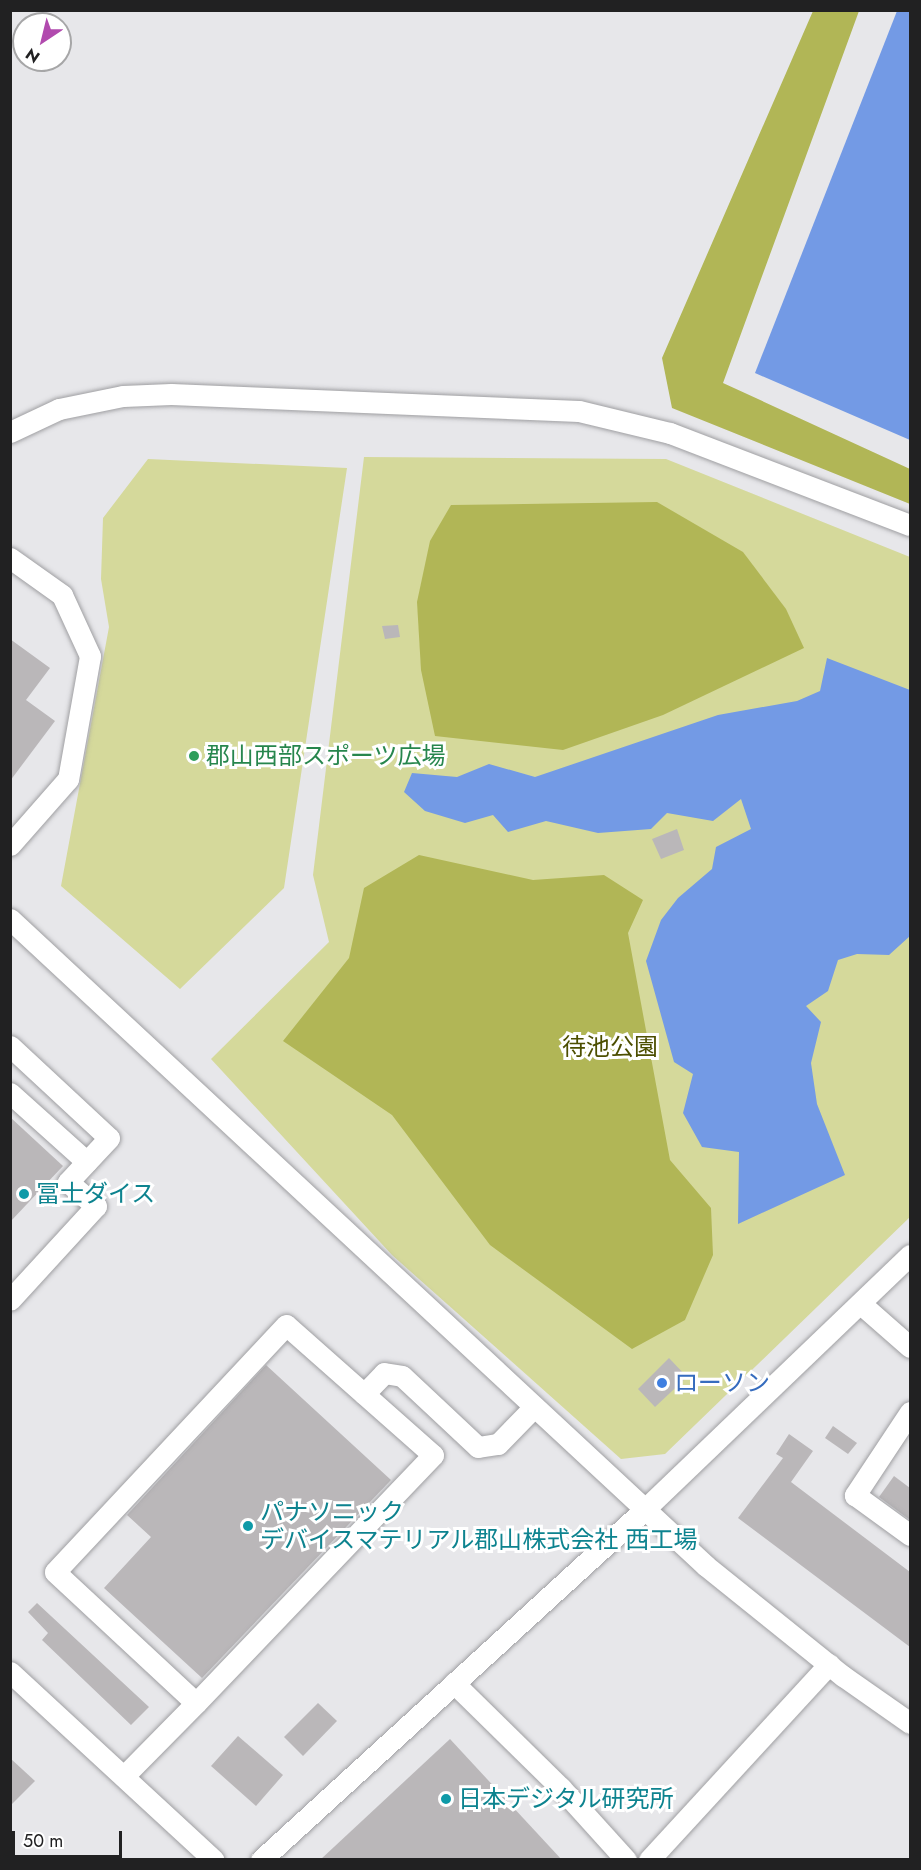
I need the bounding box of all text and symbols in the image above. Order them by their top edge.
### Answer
north arrow [12,12,72,72]
text: N [21,42,44,69]
place label: 郡山西部スポーツ広場 [206,742,446,770]
marker: 郡山西部スポーツ広場 [187,749,201,763]
park label: 待池公園 [562,1033,658,1061]
place label: 冨士ダイス [36,1180,156,1208]
marker: 冨士ダイス [17,1187,31,1201]
place label: ローソン [674,1369,770,1397]
marker: ローソン [655,1376,669,1390]
place label: パナソニック デバイスマテリアル郡山株式会社 西工場 [260,1498,699,1554]
marker: パナソニック デバイスマテリアル郡山株式会社 西工場 [241,1519,255,1533]
place label: 日本デジタル研究所 [458,1785,674,1813]
marker: 日本デジタル研究所 [439,1792,453,1806]
scale bar [15,1819,124,1857]
text: 50 m [23,1828,63,1854]

